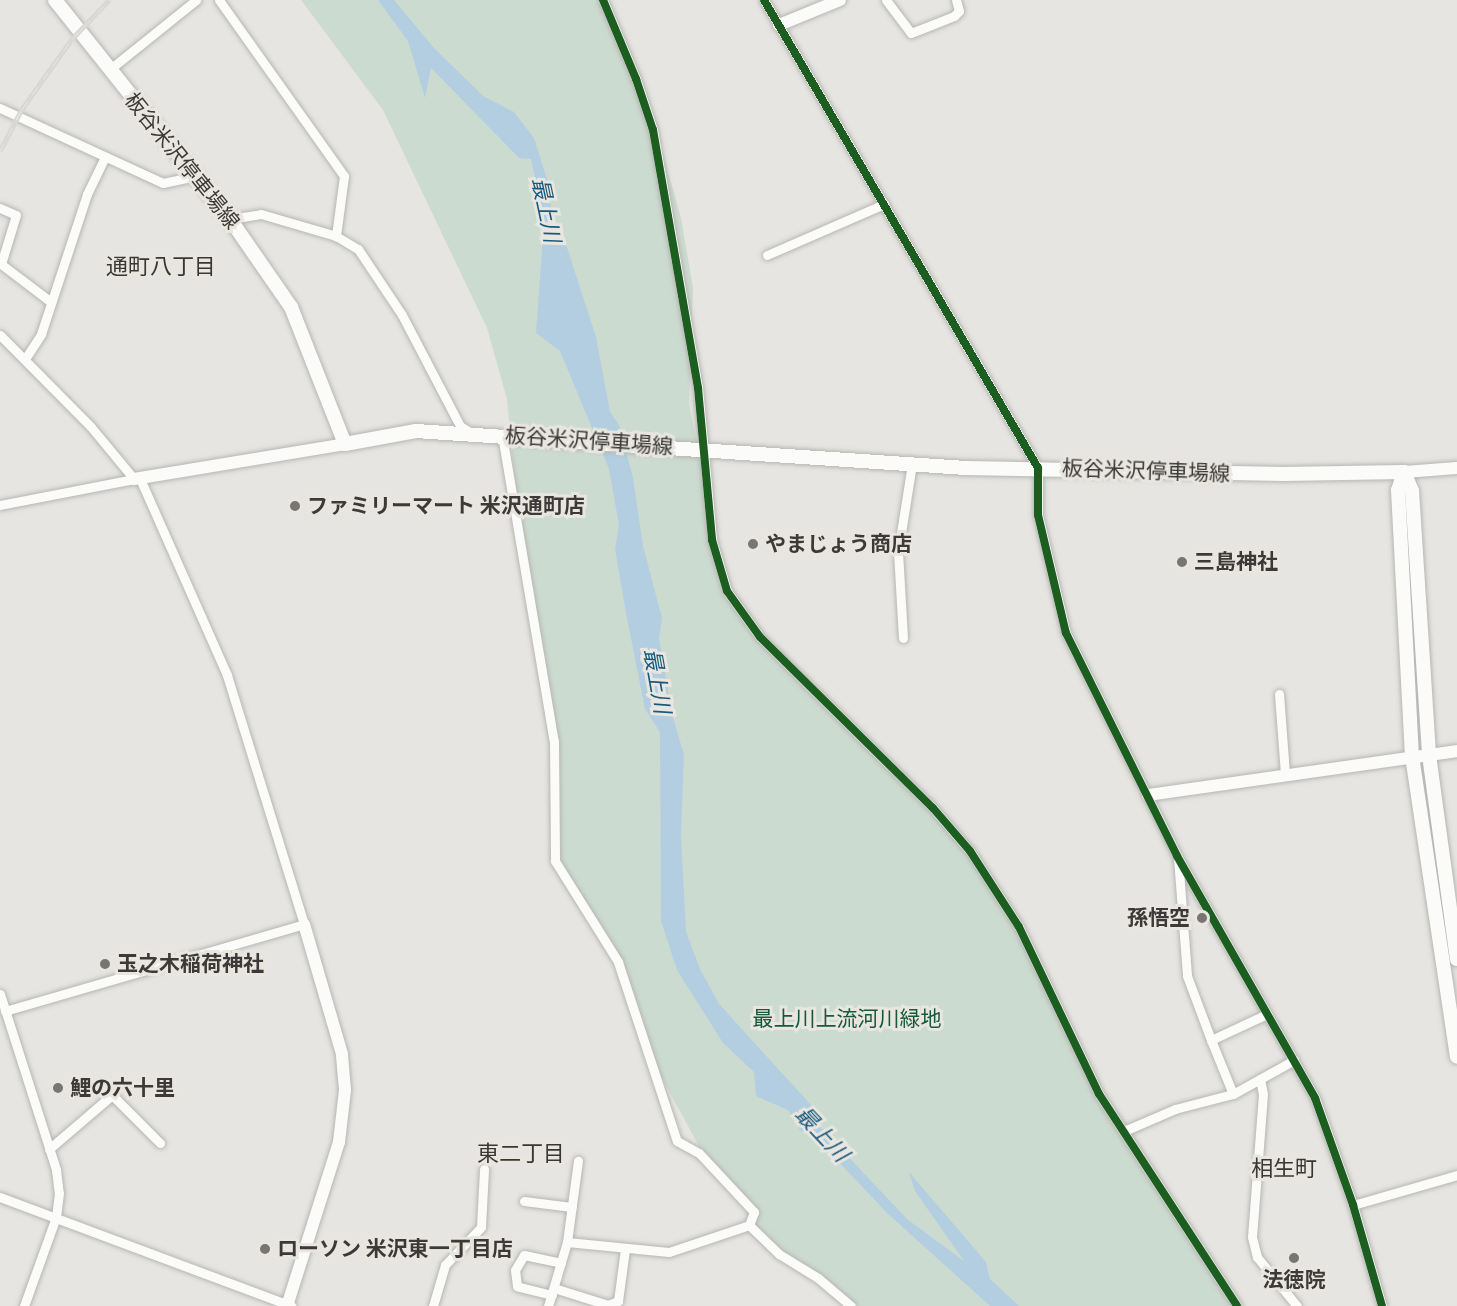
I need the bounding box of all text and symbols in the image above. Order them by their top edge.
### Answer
street label: 板谷米沢停車場線 [119,88,245,234]
water label: 最上川 [526,175,566,245]
district label: 通町八丁目 [106,254,216,280]
street label: 板谷米沢停車場線 [504,423,674,459]
street label: 板谷米沢停車場線 [1062,455,1230,487]
place label: ファミリーマート 米沢通町店 [307,493,585,519]
marker: ファミリーマート 米沢通町店 [288,499,302,513]
place label: やまじょう商店 [765,531,912,557]
marker: やまじょう商店 [746,537,760,551]
place label: 三島神社 [1194,549,1278,575]
marker: 三島神社 [1175,555,1189,569]
water label: 最上川 [638,646,676,716]
place label: 孫悟空 [1127,905,1190,931]
marker: 孫悟空 [1195,911,1209,925]
place label: 玉之木稲荷神社 [117,951,264,977]
marker: 玉之木稲荷神社 [98,957,112,971]
park label: 最上川上流河川緑地 [753,1006,941,1032]
place label: 鯉の六十里 [70,1075,175,1101]
marker: 鯉の六十里 [51,1081,65,1095]
water label: 最上川 [790,1101,854,1167]
district label: 東二丁目 [477,1141,565,1167]
district label: 相生町 [1251,1156,1317,1182]
place label: ローソン 米沢東一丁目店 [277,1236,513,1262]
marker: ローソン 米沢東一丁目店 [258,1242,272,1256]
marker: 法徳院 [1287,1251,1301,1265]
place label: 法徳院 [1263,1267,1325,1293]

